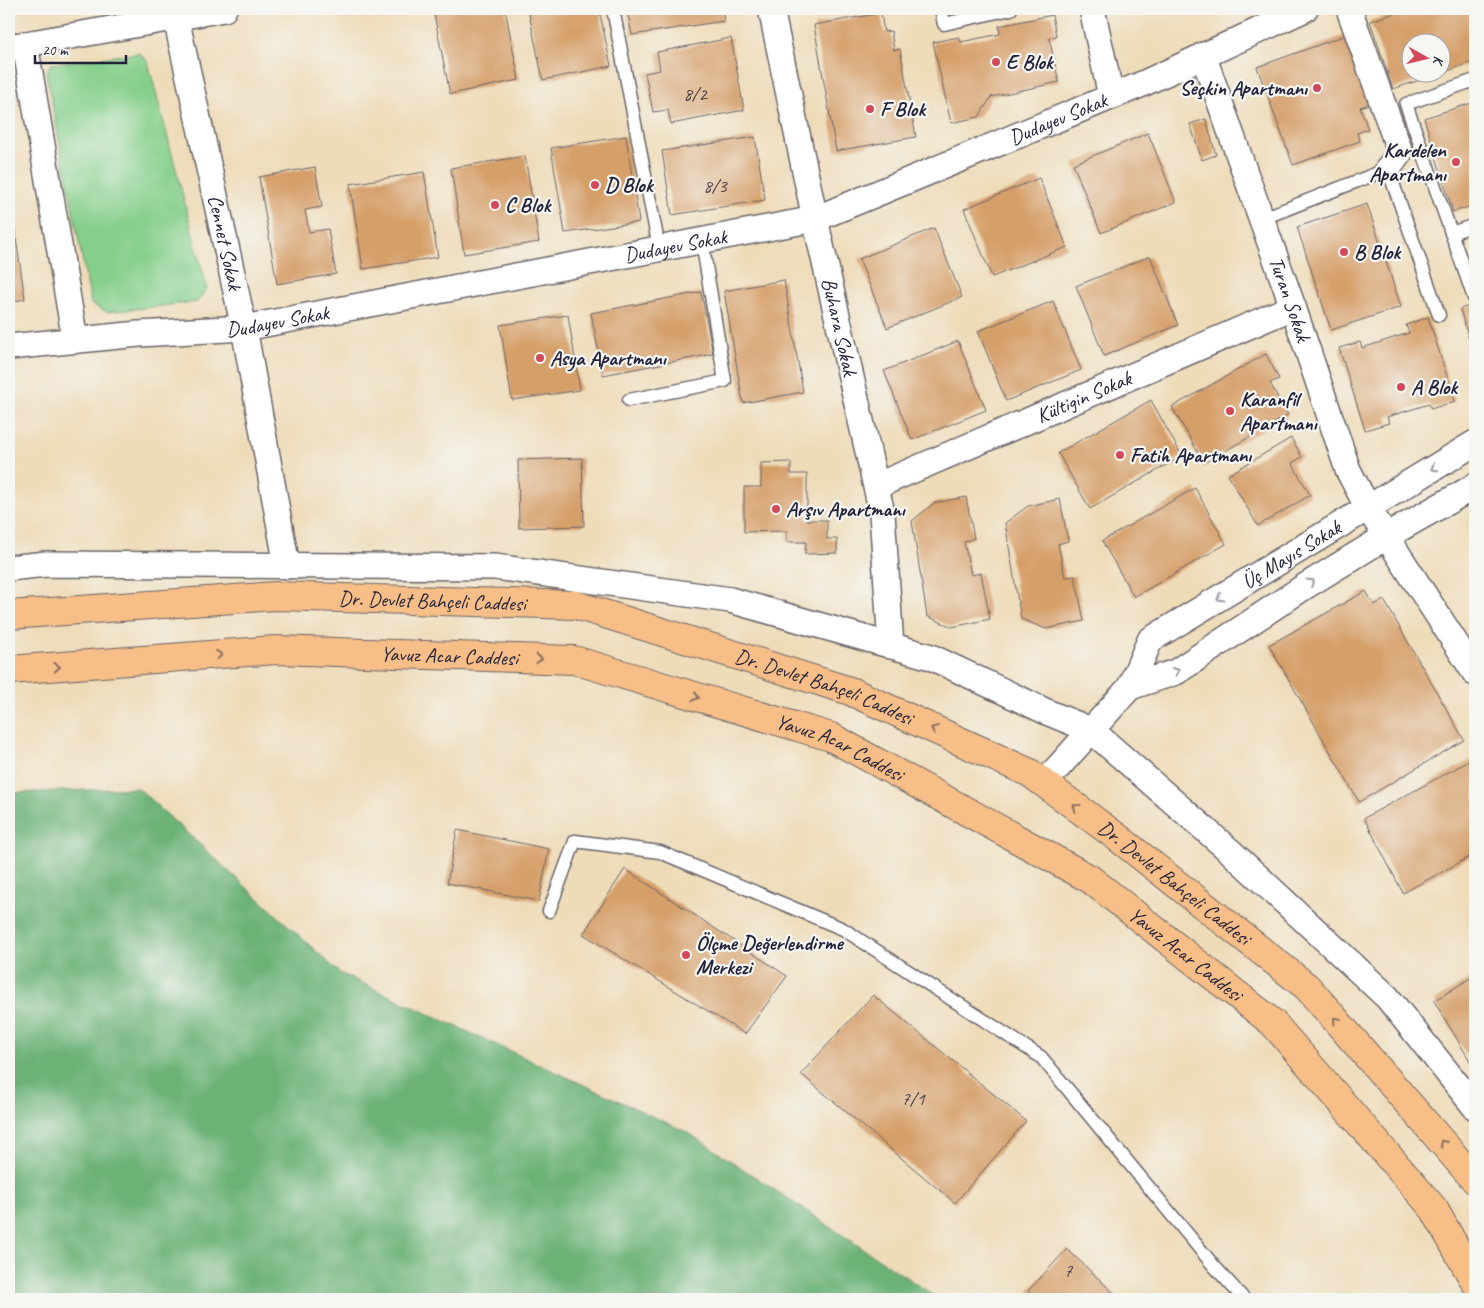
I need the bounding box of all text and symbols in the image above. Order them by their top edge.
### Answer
scale bar [35,32,126,64]
north arrow [1402,32,1452,82]
text: 20 m [42,41,69,60]
place label: E Blok [1006,49,1055,75]
text: K [1429,55,1447,67]
marker: E Blok [990,56,1002,68]
place label: Seçkin Apartmanı [1180,75,1309,101]
house number: 8/2 [683,82,708,106]
marker: Seçkin Apartmanı [1311,82,1323,94]
street label: Dudayev Sokak [1005,86,1112,151]
place label: F Blok [880,96,927,122]
marker: F Blok [864,103,876,115]
place label: Kardelen Apartmanı [1369,137,1448,187]
marker: Kardelen Apartmanı [1450,156,1462,168]
place label: D Blok [605,172,655,198]
house number: 8/3 [703,174,728,198]
marker: D Blok [589,179,601,191]
street label: Cennet Sokak [202,192,249,294]
place label: C Blok [505,192,552,218]
marker: C Blok [489,199,501,211]
street label: Dudayev Sokak [622,223,730,268]
place label: B Blok [1354,239,1402,265]
marker: B Blok [1338,246,1350,258]
street label: Turan Sokak [1263,253,1317,347]
street label: Buhara Sokak [816,275,864,380]
street label: Dudayev Sokak [226,299,332,342]
place label: Asya Apartmanı [550,345,668,372]
marker: Asya Apartmanı [534,352,546,364]
street label: Kültigin Sokak [1032,364,1136,429]
place label: A Blok [1411,374,1459,400]
marker: A Blok [1395,381,1407,393]
place label: Karanfil Apartmanı [1240,386,1319,436]
marker: Karanfil Apartmanı [1224,405,1236,417]
place label: Fatih Apartmanı [1130,442,1253,468]
marker: Fatih Apartmanı [1114,449,1126,461]
one-way arrow [1430,461,1439,471]
place label: Arşıv Apartmanı [786,496,907,522]
marker: Arşıv Apartmanı [770,503,782,515]
street label: Üç Mayıs Sokak [1237,514,1347,594]
one-way arrow [1306,579,1315,589]
street label: Dr. Devlet Bahçeli Caddesi [338,585,529,617]
one-way arrow [1216,591,1225,601]
street label: Yavuz Acar Caddesi [380,641,521,671]
street label: Dr. Devlet Bahçeli Caddesi [732,643,920,732]
one-way arrow [216,649,224,660]
one-way arrow [535,653,543,664]
one-way arrow [54,661,62,672]
one-way arrow [1170,668,1179,678]
one-way arrow [692,691,700,701]
street label: Yavuz Acar Caddesi [773,708,911,789]
one-way arrow [930,725,939,736]
one-way arrow [1072,804,1082,813]
street label: Dr. Devlet Bahçeli Caddesi [1093,814,1258,952]
street label: Yavuz Acar Caddesi [1123,901,1250,1009]
place label: Ölçme Değerlendirme Merkezi [696,930,844,980]
marker: Ölçme Değerlendirme Merkezi [680,949,692,961]
one-way arrow [1333,1017,1342,1026]
house number: 7/1 [901,1087,926,1111]
one-way arrow [1440,1140,1449,1149]
house number: 7 [1064,1259,1074,1283]

